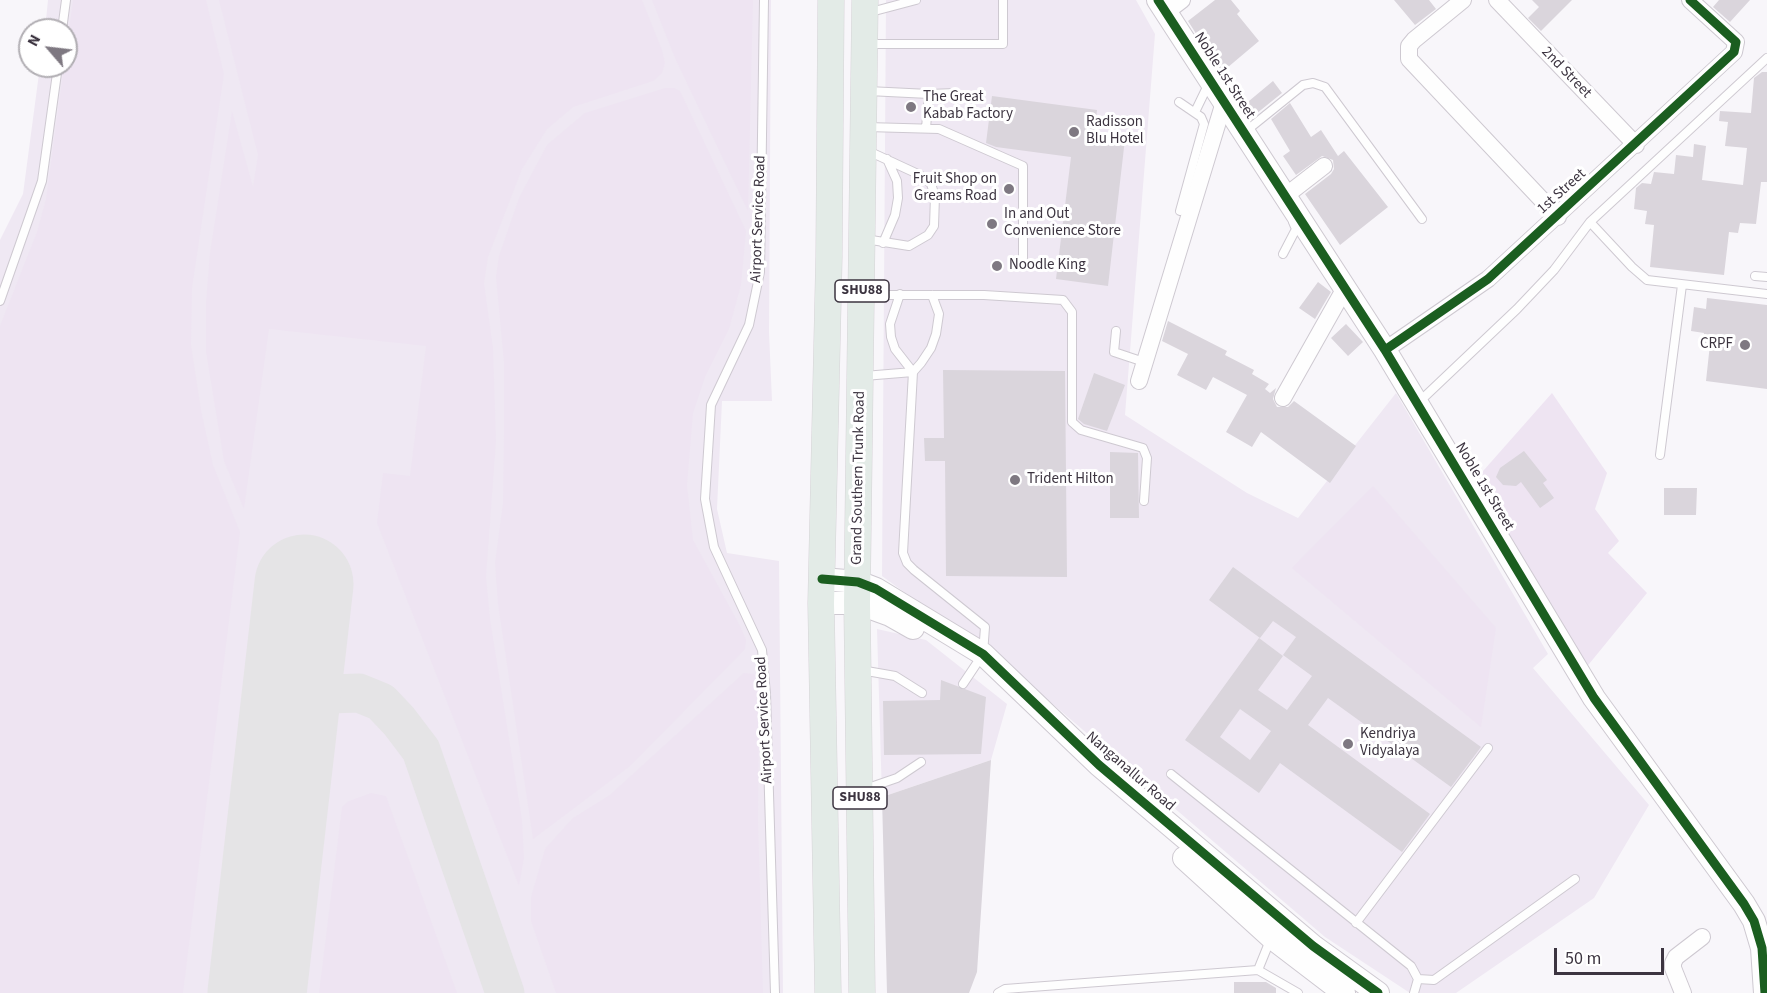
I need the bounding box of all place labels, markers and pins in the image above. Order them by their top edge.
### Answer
place label: The Great Kabab Factory [923,89,1013,124]
marker: The Great Kabab Factory [904,100,918,114]
place label: Radisson Blu Hotel [1086,114,1144,149]
marker: Radisson Blu Hotel [1067,125,1081,139]
place label: Fruit Shop on Greams Road [913,171,997,206]
marker: Fruit Shop on Greams Road [1002,182,1016,196]
place label: In and Out Convenience Store [1004,206,1121,241]
marker: In and Out Convenience Store [985,217,999,231]
place label: Noodle King [1009,257,1086,275]
marker: Noodle King [990,259,1004,273]
place label: CRPF [1700,336,1733,354]
marker: CRPF [1738,338,1752,352]
place label: Trident Hilton [1027,471,1114,489]
marker: Trident Hilton [1008,473,1022,487]
place label: Kendriya Vidyalaya [1360,726,1420,761]
marker: Kendriya Vidyalaya [1341,737,1355,751]

